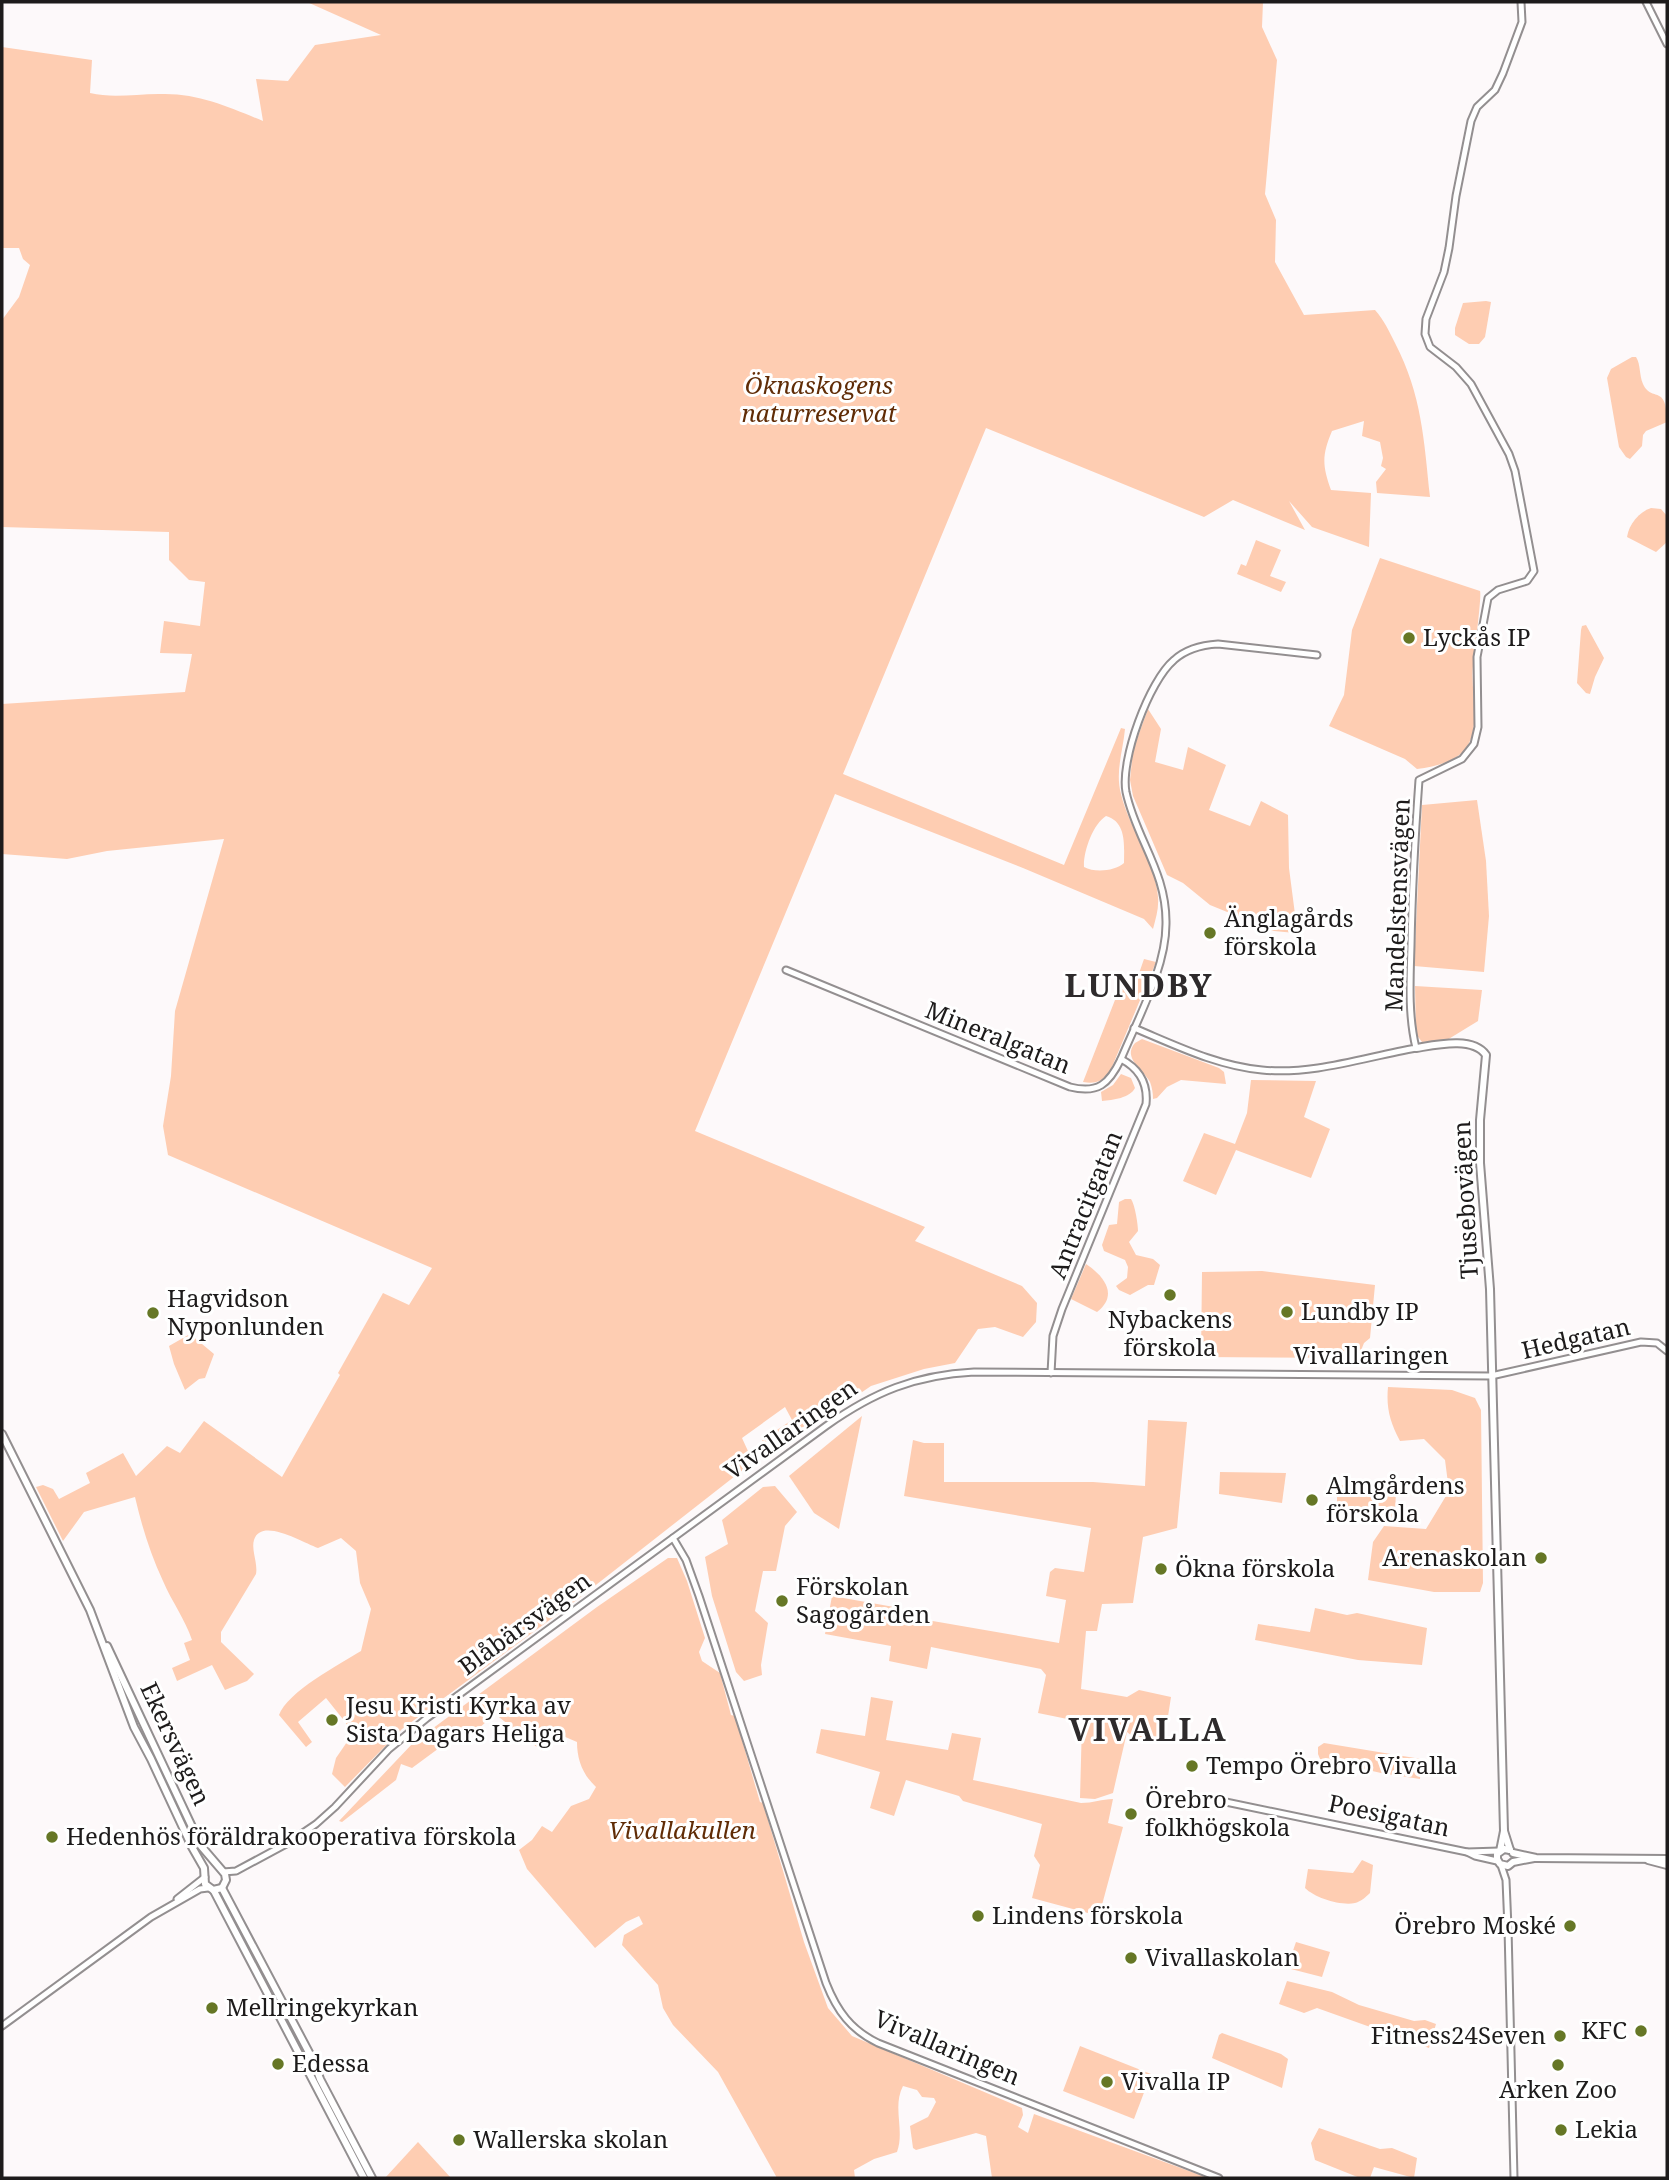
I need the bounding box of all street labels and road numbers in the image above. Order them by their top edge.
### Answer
street label: Mandelstensvägen [1376,798,1417,1012]
street label: Mineralgatan [921,992,1076,1081]
street label: Tjusebovägen [1444,1120,1485,1280]
street label: Antracitgatan [1040,1125,1129,1283]
street label: Hedgatan [1518,1309,1633,1366]
street label: Vivallaringen [1293,1338,1449,1371]
street label: Vivallaringen [717,1371,863,1487]
street label: Blåbärsvägen [451,1564,597,1682]
street label: Ekersvägen [133,1677,219,1810]
street label: Poesigatan [1325,1786,1453,1844]
street label: Vivallaringen [870,2001,1026,2092]

